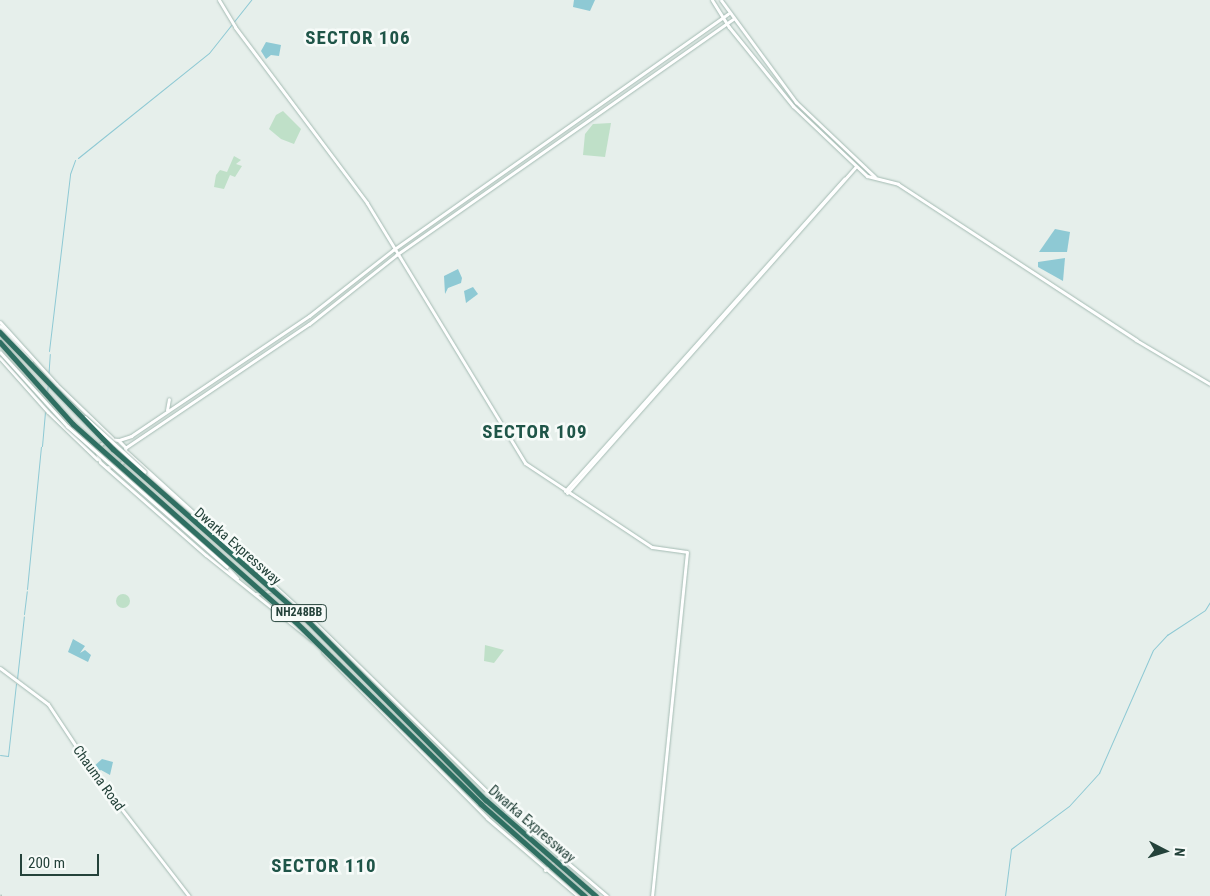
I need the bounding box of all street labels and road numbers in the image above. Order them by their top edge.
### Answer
street label: Dwarka Expressway [191,504,285,588]
road number: NH248BB [270,604,328,622]
street label: Chauma Road [70,742,128,814]
street label: Dwarka Expressway [485,782,579,866]

